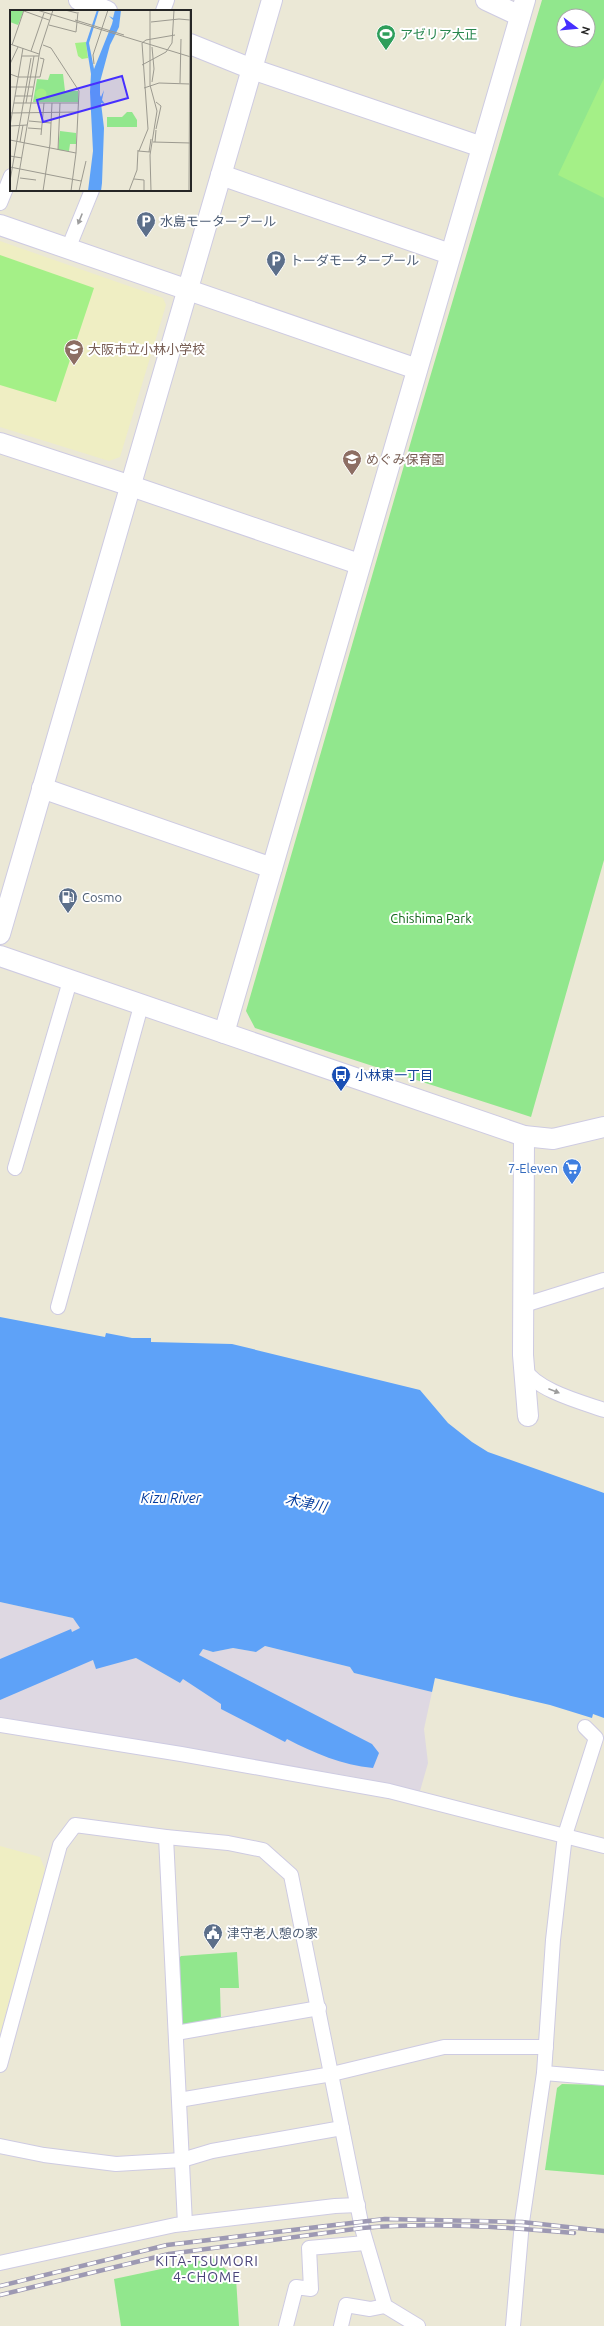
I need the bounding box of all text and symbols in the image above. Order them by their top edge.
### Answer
north arrow [556,8,596,48]
inset map [10,10,191,191]
sports icon: アゼリア大正 [375,23,397,51]
text: N [579,25,593,36]
place label: アゼリア大正 [400,27,478,41]
parking icon: 水島モータープール [135,210,157,238]
one-way arrow [76,214,82,226]
place label: 水島モータープール [160,214,276,228]
parking icon: トーダモータープール [265,249,287,277]
place label: トーダモータープール [290,253,419,267]
school or university icon: 大阪市立小林小学校 [63,338,85,366]
place label: 大阪市立小林小学校 [88,342,205,356]
school or university icon: めぐみ保育園 [341,448,363,476]
place label: めぐみ保育園 [366,452,444,466]
fuel station icon: Cosmo [57,886,79,914]
place label: Cosmo [82,890,122,904]
park label: Chishima Park [390,911,472,925]
bus stop icon: 小林東一丁目 [330,1064,352,1092]
place label: 小林東一丁目 [355,1068,433,1082]
supermarket icon: 7-Eleven [561,1157,583,1185]
place label: 7-Eleven [508,1161,558,1175]
one-way arrow [548,1388,560,1394]
water label: Kizu River [141,1490,202,1506]
water label: 木津川 [284,1491,330,1516]
public building icon: 津守老人憩の家 [202,1922,224,1950]
place label: 津守老人憩の家 [227,1926,318,1940]
district label: KITA-TSUMORI 4-CHOME [155,2253,259,2285]

